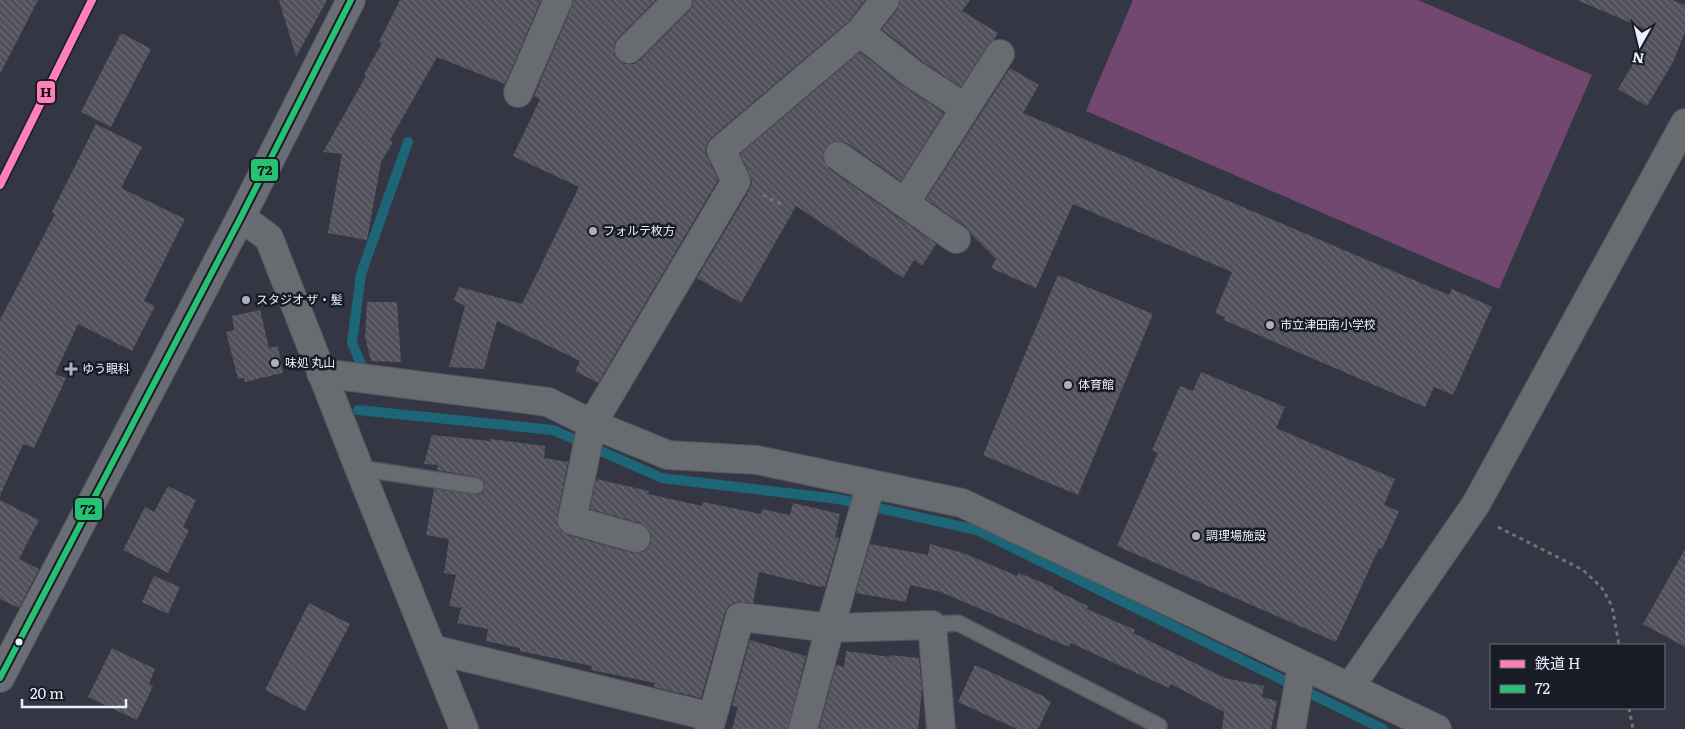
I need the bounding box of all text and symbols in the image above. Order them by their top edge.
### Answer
north arrow [1615,20,1665,70]
text: N [1631,48,1645,70]
line badge: H [36,80,56,104]
text: H [40,81,52,101]
line badge: 72 [250,158,279,182]
text: 72 [257,159,273,179]
place label: フォルテ枚方 [603,221,675,239]
marker: フォルテ枚方 [587,225,599,237]
place label: スタジオ ザ・髪 [256,290,342,308]
marker: スタジオ ザ・髪 [240,294,252,306]
place label: 市立津田南小学校 [1280,315,1376,333]
marker: 市立津田南小学校 [1264,319,1276,331]
place label: 味処 丸山 [285,353,335,371]
marker: 味処 丸山 [269,357,281,369]
place label: ゆう眼科 [82,359,130,377]
marker: ゆう眼科 [64,362,78,376]
place label: 体育館 [1078,375,1114,393]
marker: 体育館 [1062,379,1074,391]
line badge: 72 [74,497,103,521]
text: 72 [80,498,96,518]
place label: 調理場施設 [1206,526,1266,544]
marker: 調理場施設 [1190,530,1202,542]
unlabelled marker [14,637,24,647]
legend [1490,644,1665,709]
text: 鉄道 H [1535,651,1581,674]
scale bar [22,676,126,708]
text: 72 [1535,676,1551,699]
text: 20 m [30,681,64,704]

